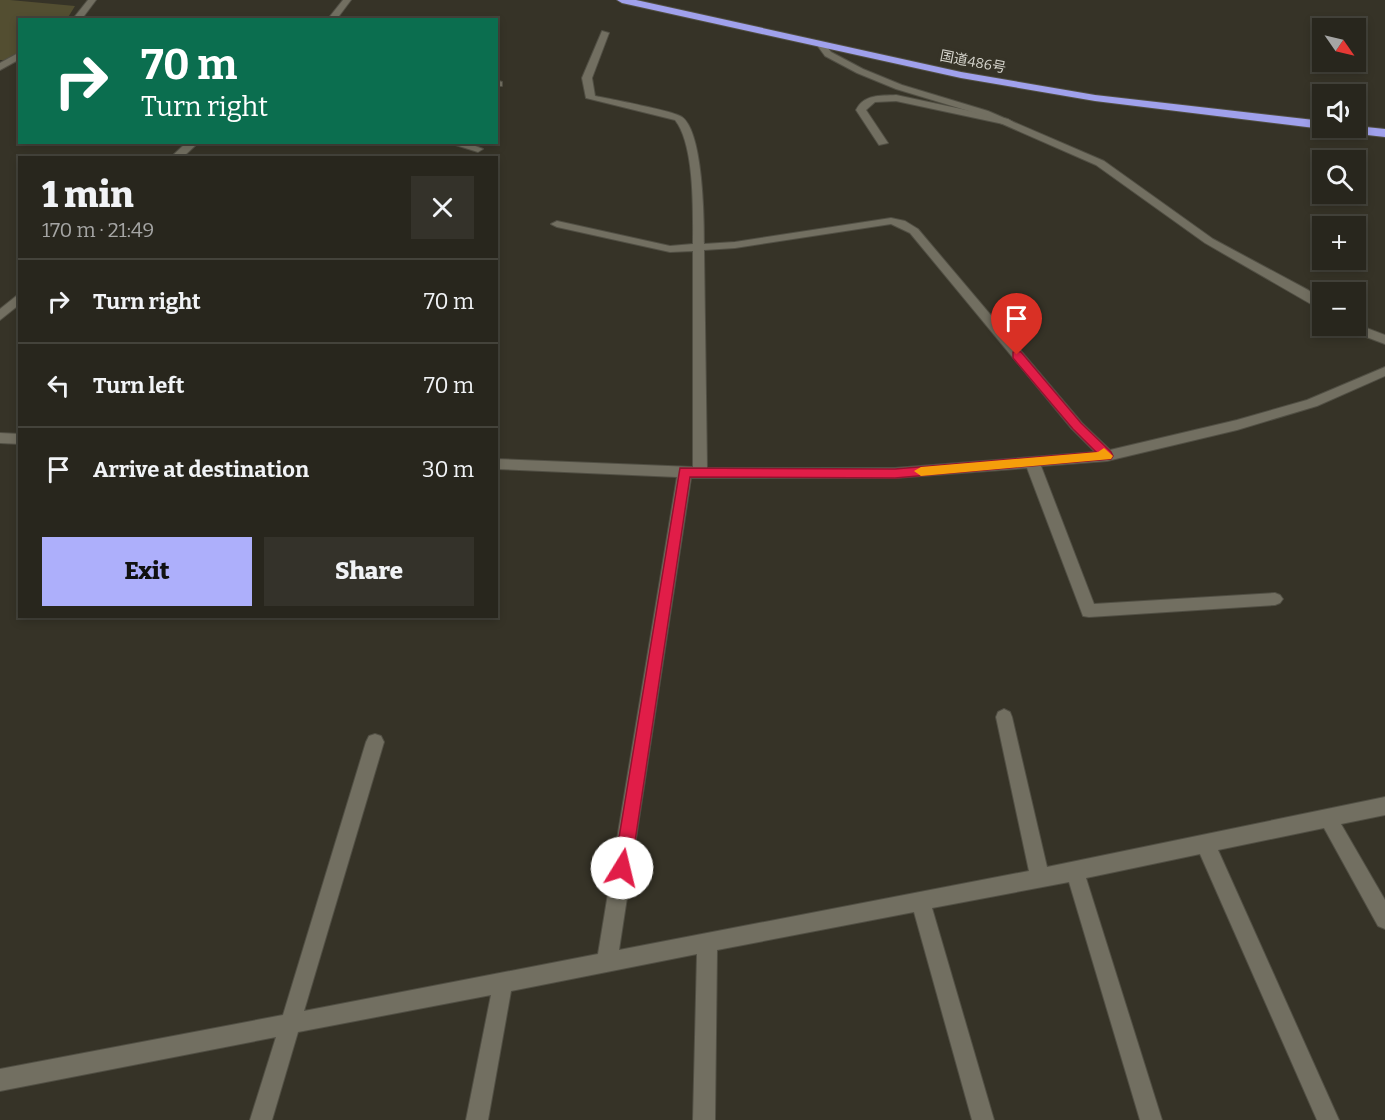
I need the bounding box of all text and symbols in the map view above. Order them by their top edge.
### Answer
north arrow [1312,18,1366,72]
map controls [1312,18,1366,336]
text: 70 m [141,40,237,90]
icon: right [42,42,120,120]
street label: 国道486号 [939,47,1007,77]
button: sound [1312,84,1366,138]
text: Turn right [141,91,268,123]
button: search [1312,150,1366,204]
text: 1 min [42,173,134,217]
button: close [411,176,474,239]
button: + [1312,216,1366,270]
text: 170 m · 21:49 [42,218,154,242]
button: − [1312,282,1366,336]
icon: right [42,285,75,318]
text: Turn right [93,288,201,315]
text: 70 m [424,288,474,315]
pin [991,293,1042,355]
icon: arrive [1000,302,1033,335]
icon: left [42,369,75,402]
text: Turn left [93,372,185,399]
text: 70 m [424,372,474,399]
icon: arrive [42,453,75,486]
text: Arrive at destination [93,456,309,483]
text: 30 m [422,456,474,483]
button: Exit [42,537,252,606]
button: Share [264,537,474,606]
position arrow [590,836,654,900]

